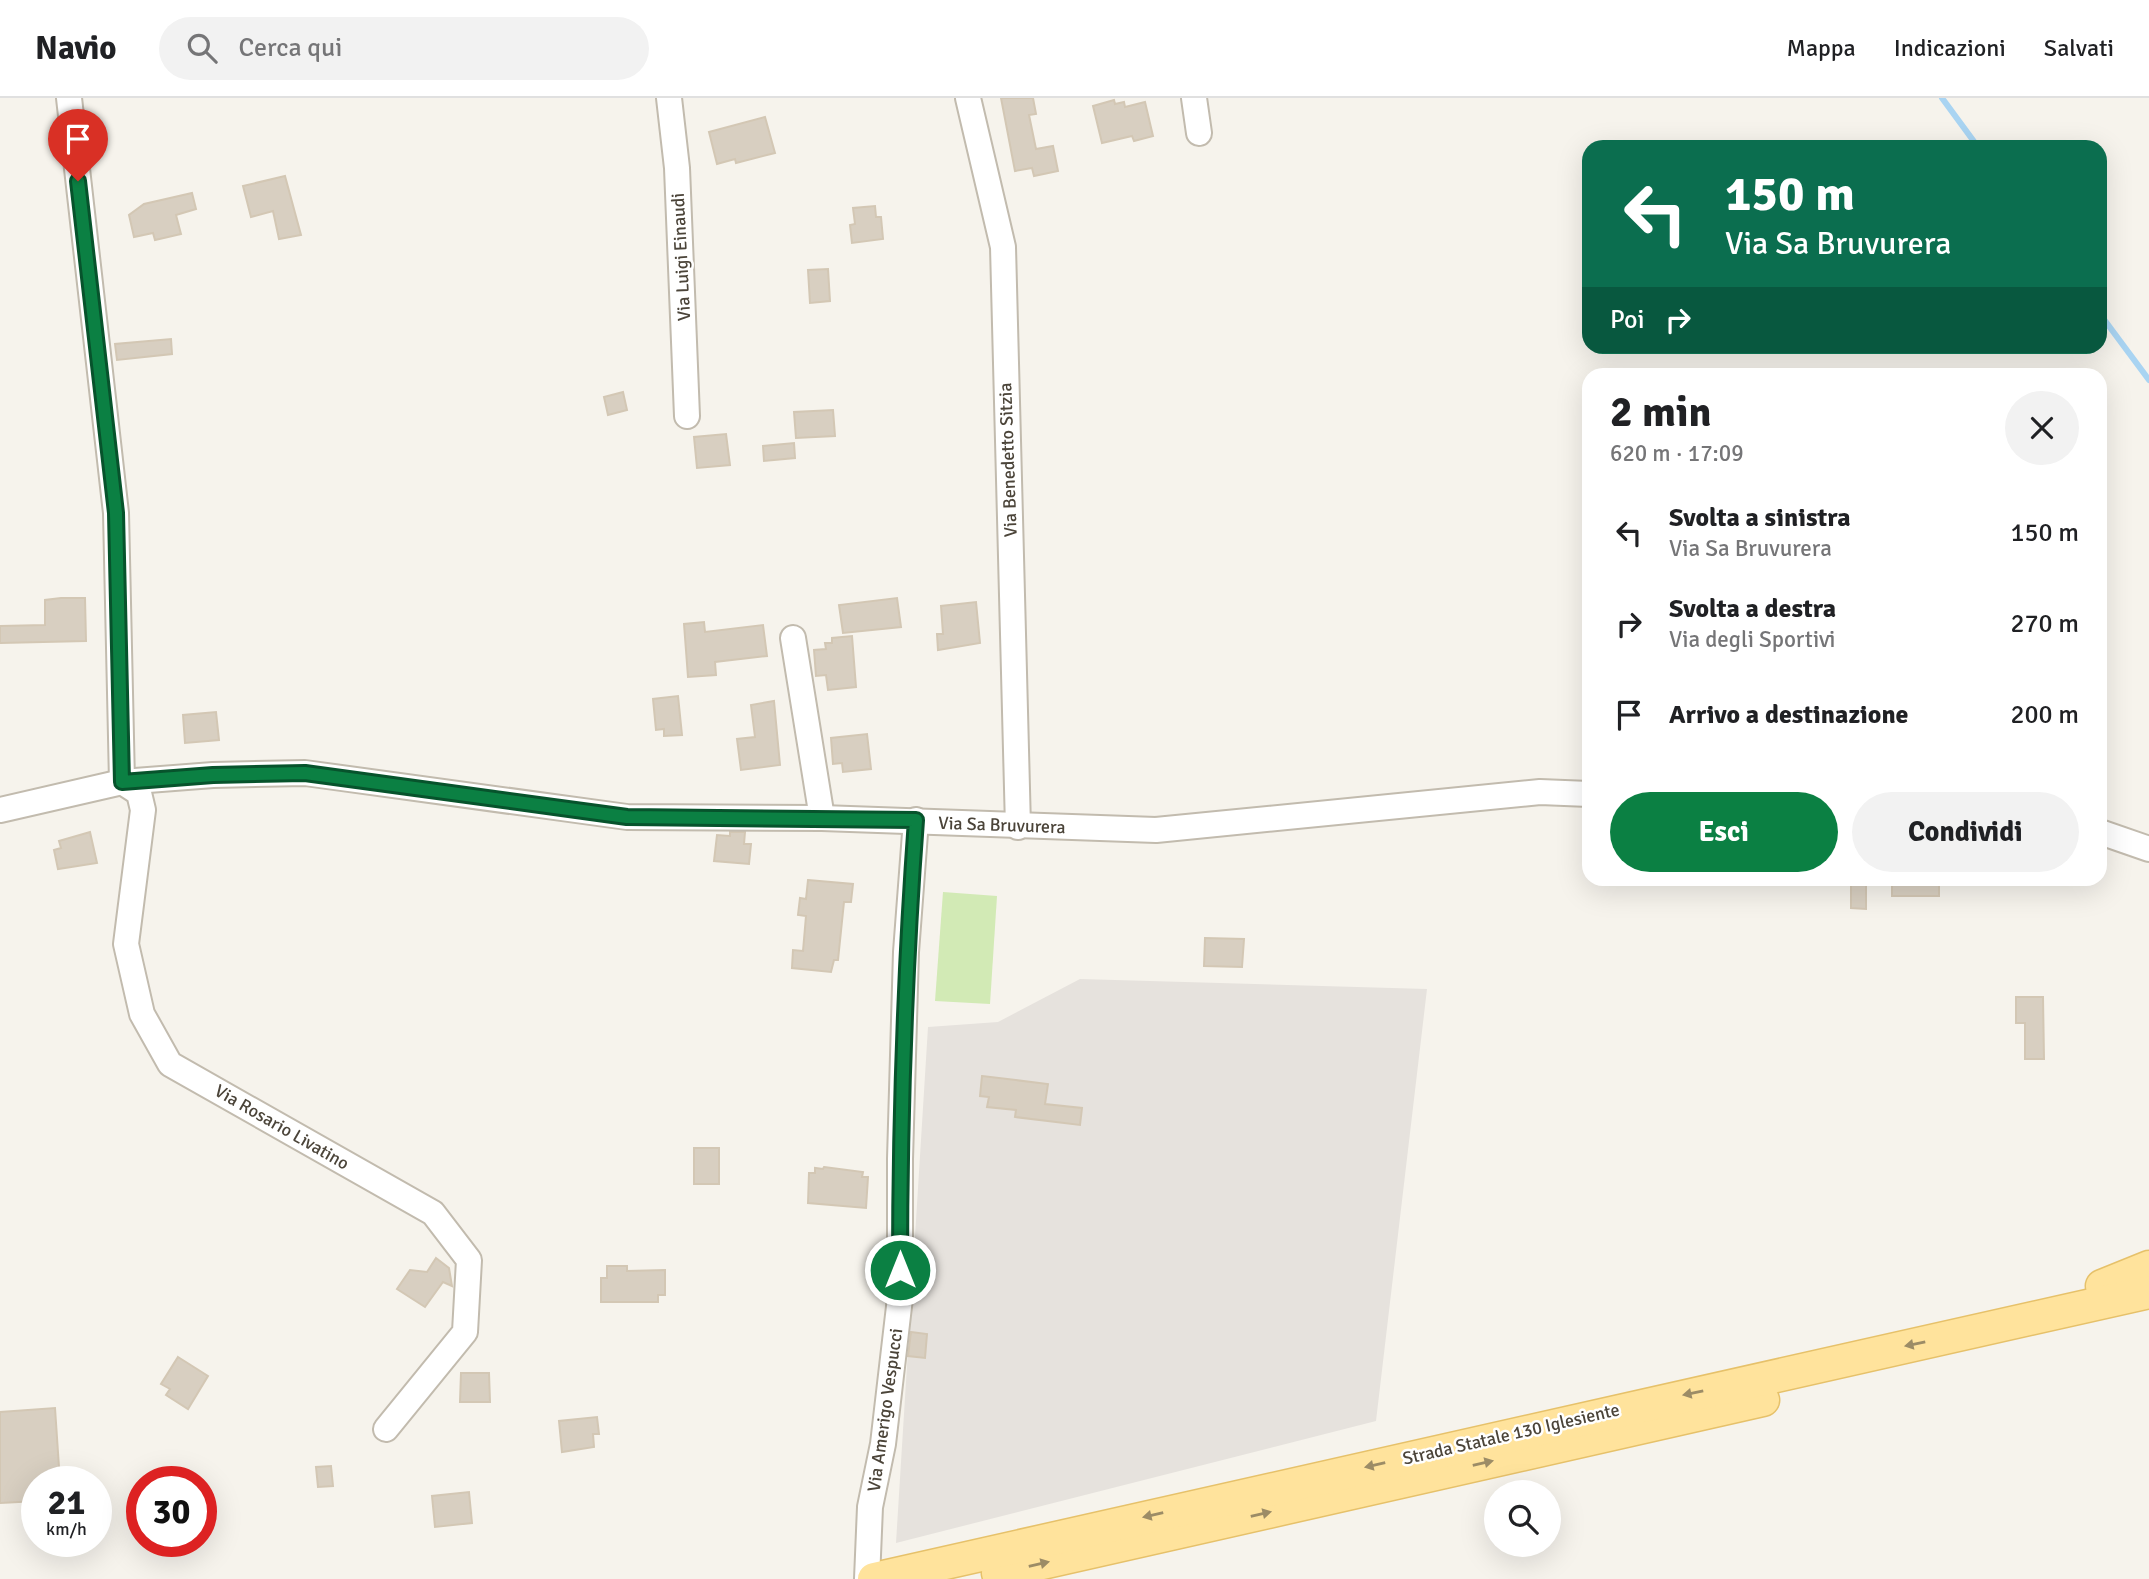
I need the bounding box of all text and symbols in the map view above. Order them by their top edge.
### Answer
search box [159,17,649,80]
text: Navio [35,28,117,69]
icon: search [183,29,221,67]
text: Cerca qui [239,32,342,64]
text: Mappa [1787,33,1856,63]
text: Indicazioni [1894,33,2006,63]
text: Salvati [2044,33,2114,63]
pin [48,109,108,181]
icon: arrive [59,120,97,158]
text: 150 m [1725,164,1855,224]
icon: left [1610,168,1701,259]
street label: Via Luigi Einaudi [667,192,695,322]
text: Via Sa Bruvurera [1725,224,1952,263]
icon: right [1659,301,1697,339]
text: Poi [1610,304,1645,336]
street label: Via Benedetto Sitzia [994,382,1022,538]
text: 2 min [1610,387,1711,438]
button: close [2005,391,2079,465]
text: 620 m · 17:09 [1610,439,1744,468]
text: Svolta a sinistra [1669,502,1851,534]
icon: left [1610,514,1648,552]
text: 150 m [2010,517,2079,549]
text: Via Sa Bruvurera [1669,534,1832,563]
text: Svolta a destra [1669,593,1836,625]
icon: right [1610,605,1648,643]
text: 270 m [2010,608,2079,640]
text: Via degli Sportivi [1669,625,1835,654]
icon: arrive [1610,696,1648,734]
text: Arrivo a destinazione [1669,699,1909,731]
text: 200 m [2010,699,2079,731]
button: Esci [1610,792,1838,872]
button: Condividi [1852,792,2079,872]
street label: Via Sa Bruvurera [938,812,1066,838]
street label: Via Rosario Livatino [211,1080,353,1174]
position arrow [863,1233,937,1307]
street label: Via Amerigo Vespucci [863,1327,907,1493]
one-way arrow [1904,1339,1926,1350]
one-way arrow [1682,1388,1704,1399]
street label: Strada Statale 130 Iglesiente [1400,1398,1622,1470]
one-way arrow [1472,1458,1494,1469]
one-way arrow [1364,1460,1386,1471]
speed limit sign: 30 [126,1466,217,1557]
map controls [1484,1480,1561,1557]
button: search [1484,1480,1561,1557]
text: 21 [48,1481,85,1524]
one-way arrow [1250,1508,1272,1519]
one-way arrow [1142,1510,1164,1521]
text: km/h [46,1518,87,1540]
one-way arrow [1028,1558,1050,1569]

